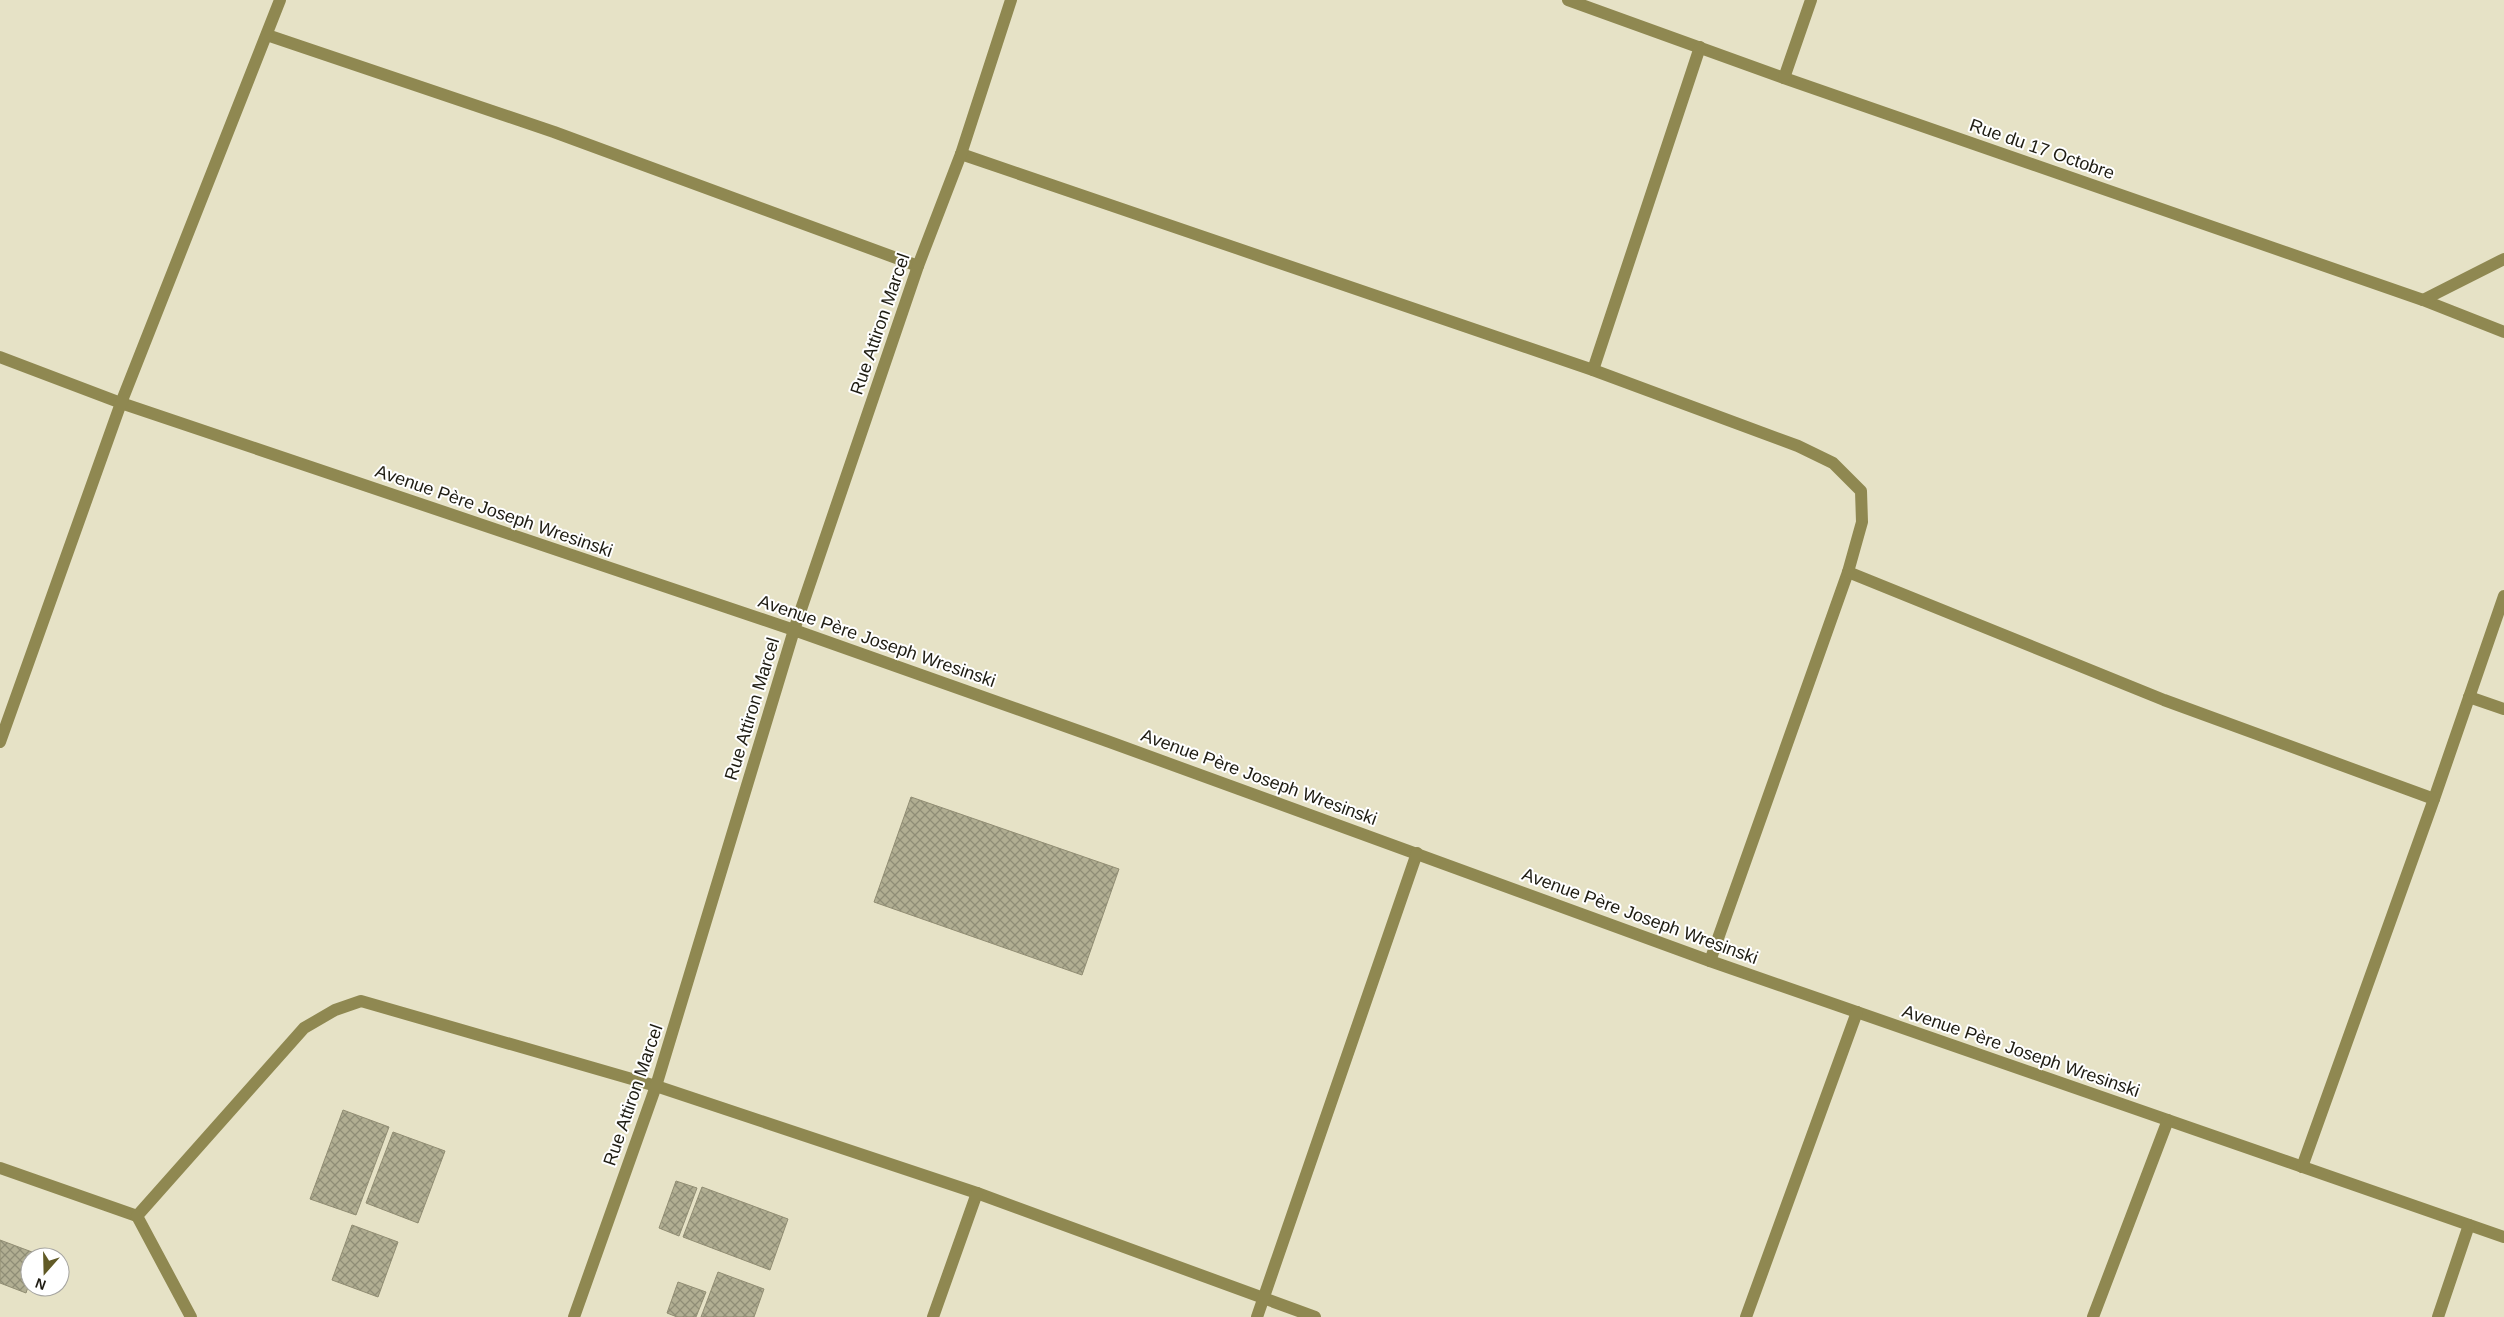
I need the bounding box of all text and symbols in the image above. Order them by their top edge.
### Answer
street label: Rue du 17 Octobre [1967,115,2117,183]
street label: Rue Attiron Marcel [846,251,914,397]
street label: Avenue Père Joseph Wresinski [373,461,615,561]
street label: Avenue Père Joseph Wresinski [756,591,998,691]
street label: Rue Attiron Marcel [721,635,783,783]
street label: Avenue Père Joseph Wresinski [1138,725,1380,829]
street label: Avenue Père Joseph Wresinski [1519,864,1761,968]
street label: Avenue Père Joseph Wresinski [1900,1001,2142,1101]
street label: Rue Attiron Marcel [599,1022,667,1168]
north arrow [20,1247,70,1297]
text: N [33,1275,48,1293]

